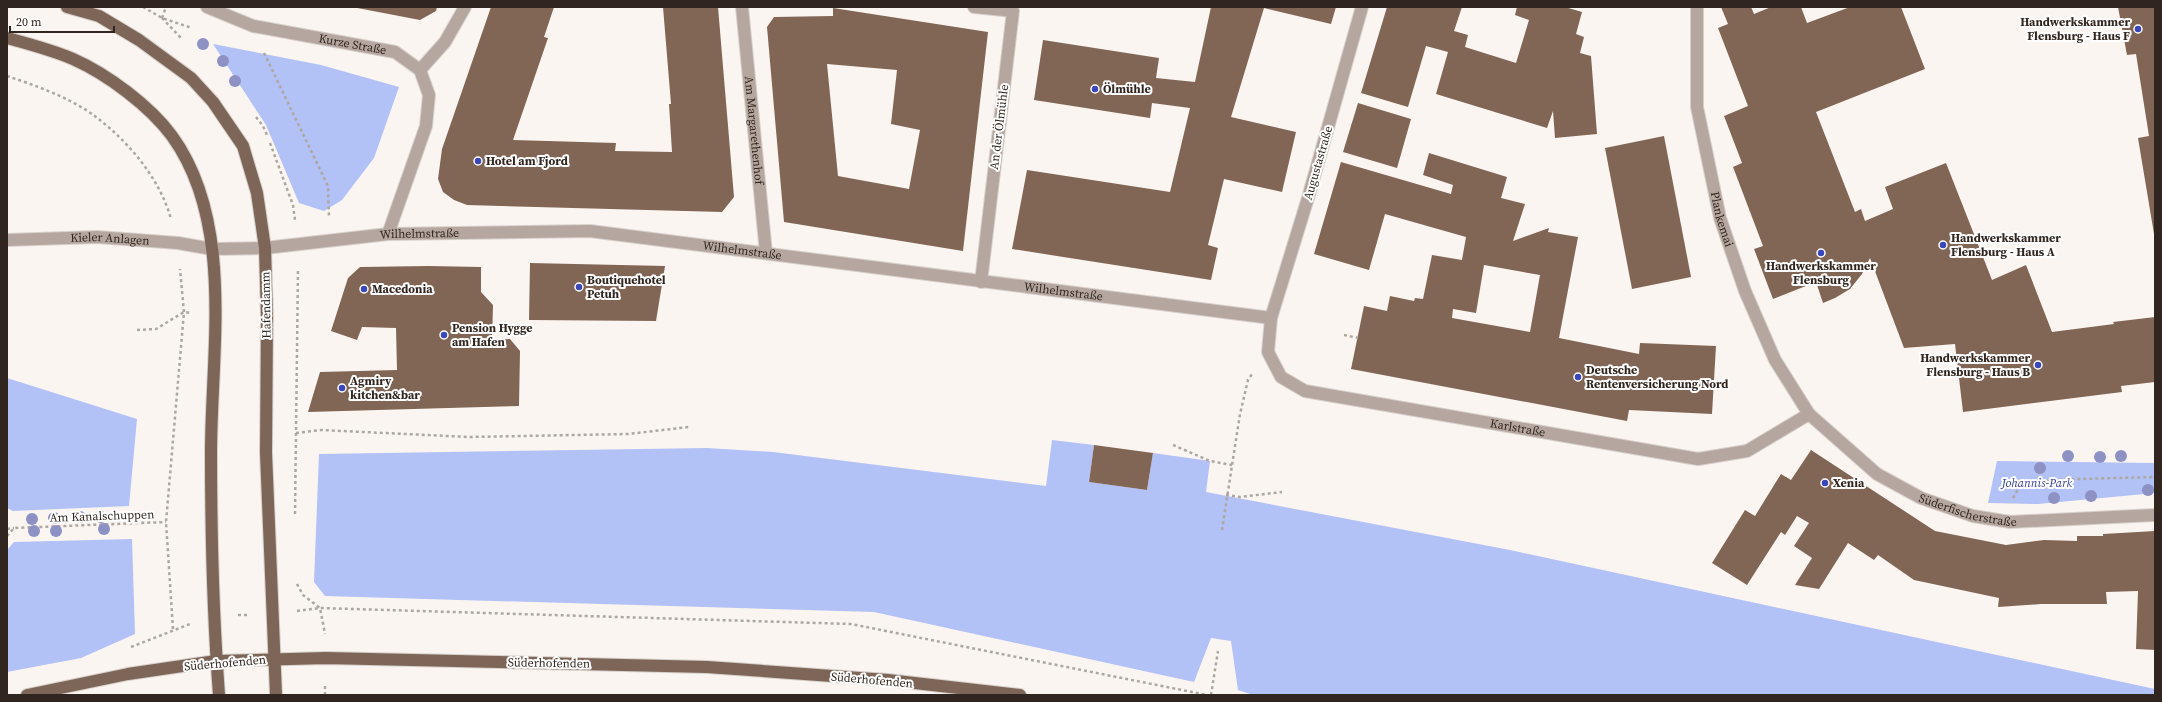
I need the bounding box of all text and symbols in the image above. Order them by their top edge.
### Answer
scale bar [10,8,114,34]
text: 20 m [16,14,42,30]
place label: Handwerkskammer Flensburg - Haus F [2020,14,2130,44]
marker: Handwerkskammer Flensburg - Haus F [2133,24,2143,34]
street label: Kurze Straße [317,30,388,58]
street label: Am Margarethenhof [741,75,767,187]
place label: Ölmühle [1103,81,1151,97]
street label: An der Ölmühle [986,84,1012,170]
marker: Ölmühle [1090,84,1100,94]
street label: Augustastraße [1300,124,1336,202]
place label: Hotel am Fjord [486,153,568,169]
marker: Hotel am Fjord [473,156,483,166]
street label: Plankemai [1707,190,1737,249]
street label: Wilhelmstraße [379,225,459,243]
street label: Kieler Anlagen [70,229,150,249]
place label: Handwerkskammer Flensburg - Haus A [1951,230,2061,260]
street label: Wilhelmstraße [702,237,783,263]
marker: Handwerkskammer Flensburg - Haus A [1938,240,1948,250]
marker: Handwerkskammer Flensburg [1816,248,1826,258]
place label: Handwerkskammer Flensburg [1766,258,1876,288]
street label: Hafendamm [257,271,275,339]
place label: Boutiquehotel Petuh [587,272,666,302]
street label: Wilhelmstraße [1023,279,1104,304]
place label: Macedonia [372,281,433,297]
marker: Boutiquehotel Petuh [574,282,584,292]
marker: Macedonia [359,284,369,294]
place label: Pension Hygge am Hafen [452,320,533,350]
marker: Pension Hygge am Hafen [439,330,449,340]
place label: Handwerkskammer Flensburg - Haus B [1920,350,2030,380]
marker: Handwerkskammer Flensburg - Haus B [2033,360,2043,370]
place label: Deutsche Rentenversicherung Nord [1586,362,1728,392]
marker: Deutsche Rentenversicherung Nord [1573,372,1583,382]
place label: Agmiry kitchen&bar [350,373,420,403]
marker: Agmiry kitchen&bar [337,383,347,393]
street label: Karlstraße [1489,415,1547,440]
place label: Xenia [1833,475,1865,491]
park label: Johannis-Park [2000,475,2073,491]
marker: Xenia [1820,478,1830,488]
street label: Süderfischerstraße [1917,490,2017,530]
street label: Am Kanalschuppen [49,506,155,526]
street label: Süderhofenden [183,651,267,675]
street label: Süderhofenden [508,654,590,672]
street label: Süderhofenden [830,668,914,692]

